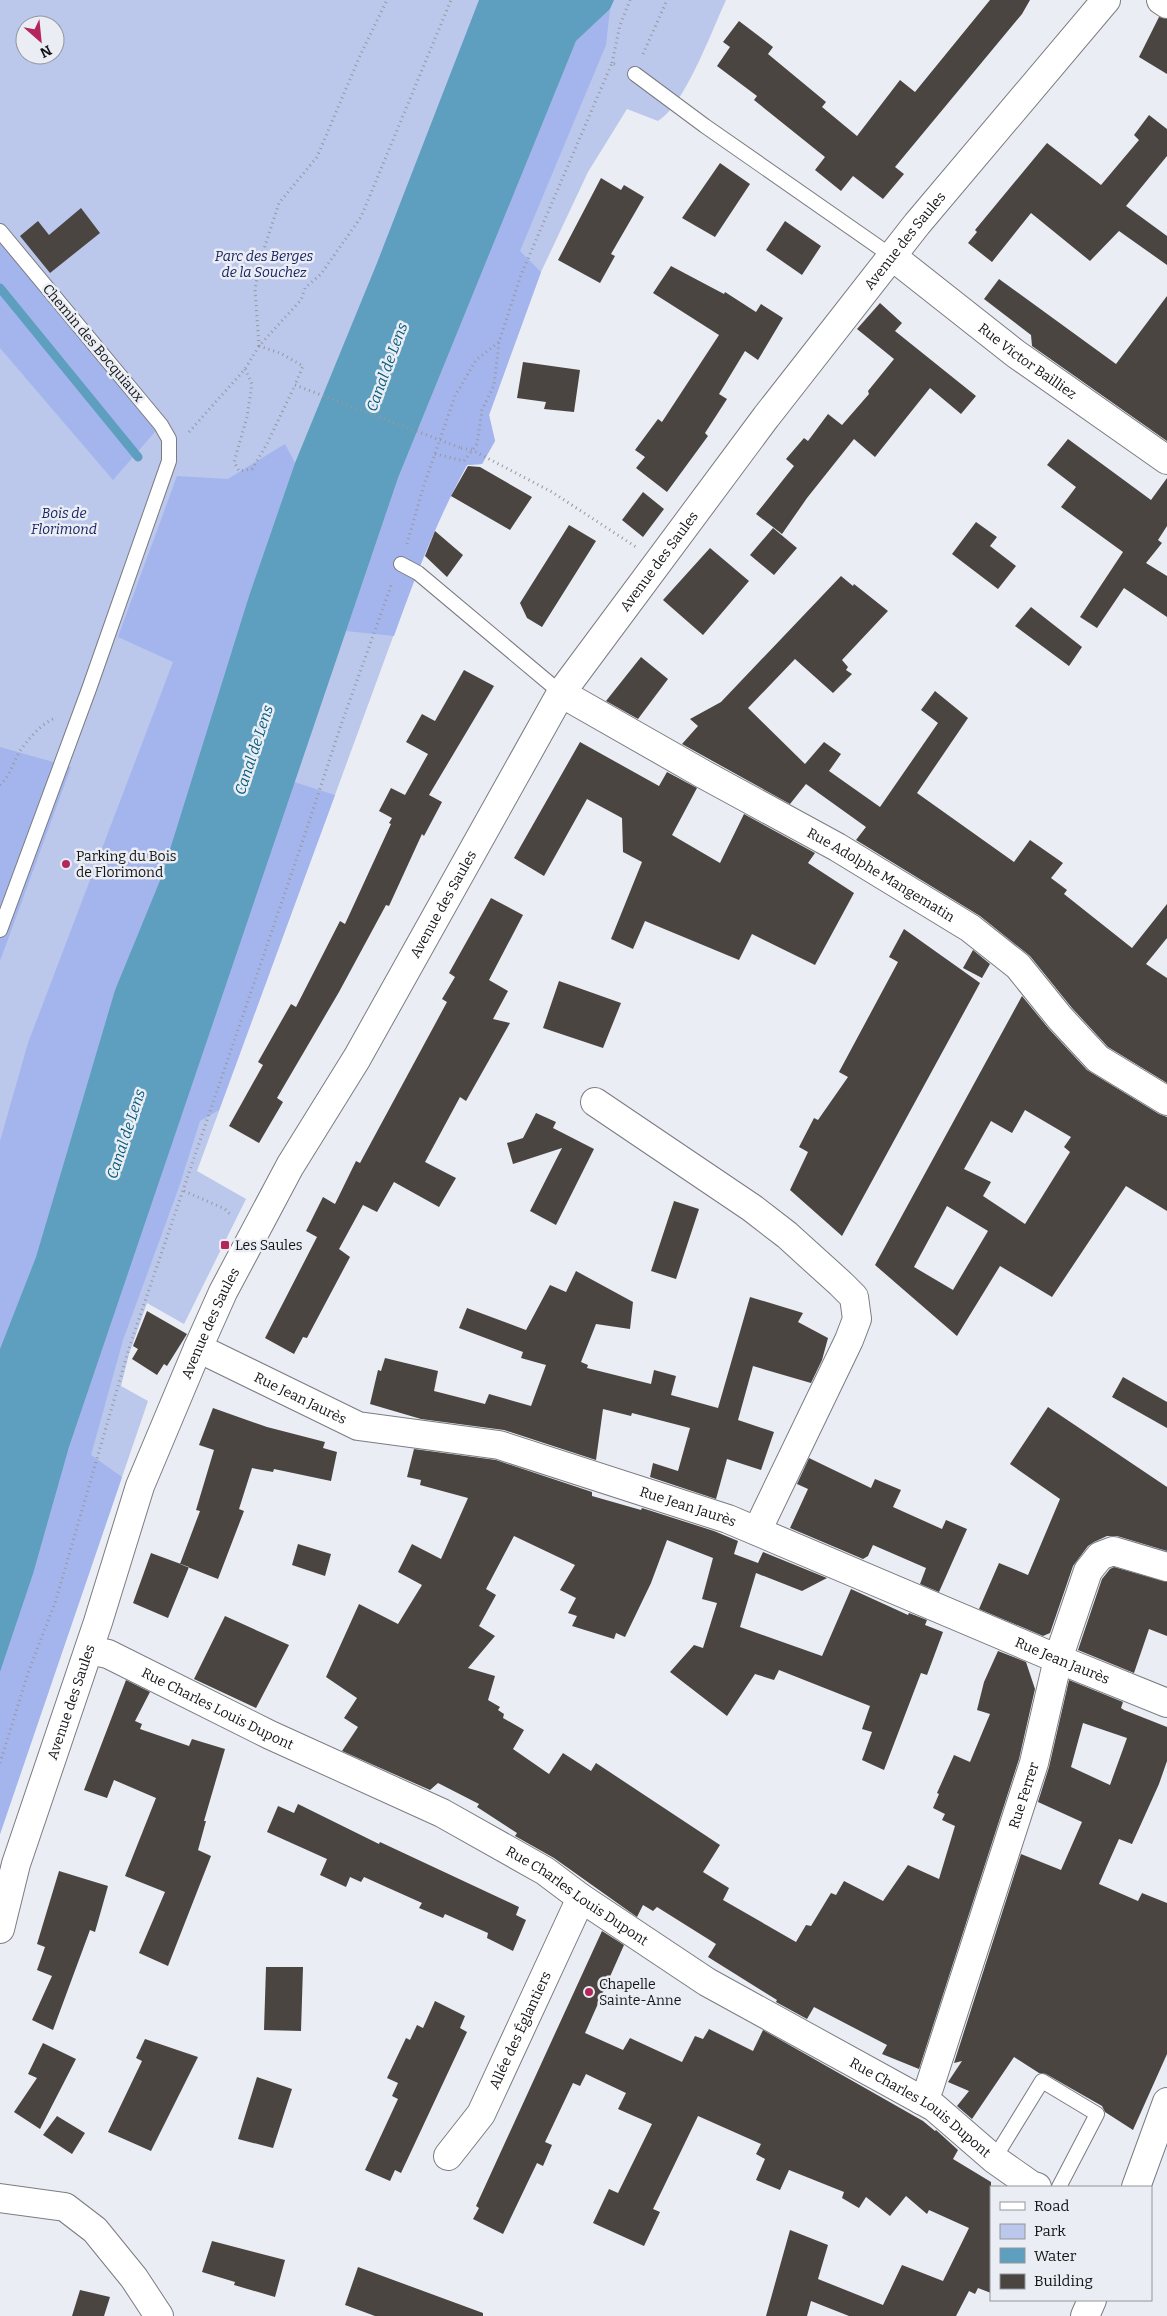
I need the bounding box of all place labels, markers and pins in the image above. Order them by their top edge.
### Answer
place label: Parking du Bois de Florimond [76,848,177,881]
marker: Parking du Bois de Florimond [60,858,72,870]
place label: Les Saules [235,1237,303,1254]
marker: Les Saules [219,1239,231,1251]
place label: Chapelle Sainte-Anne [599,1976,681,2009]
marker: Chapelle Sainte-Anne [583,1986,595,1998]

